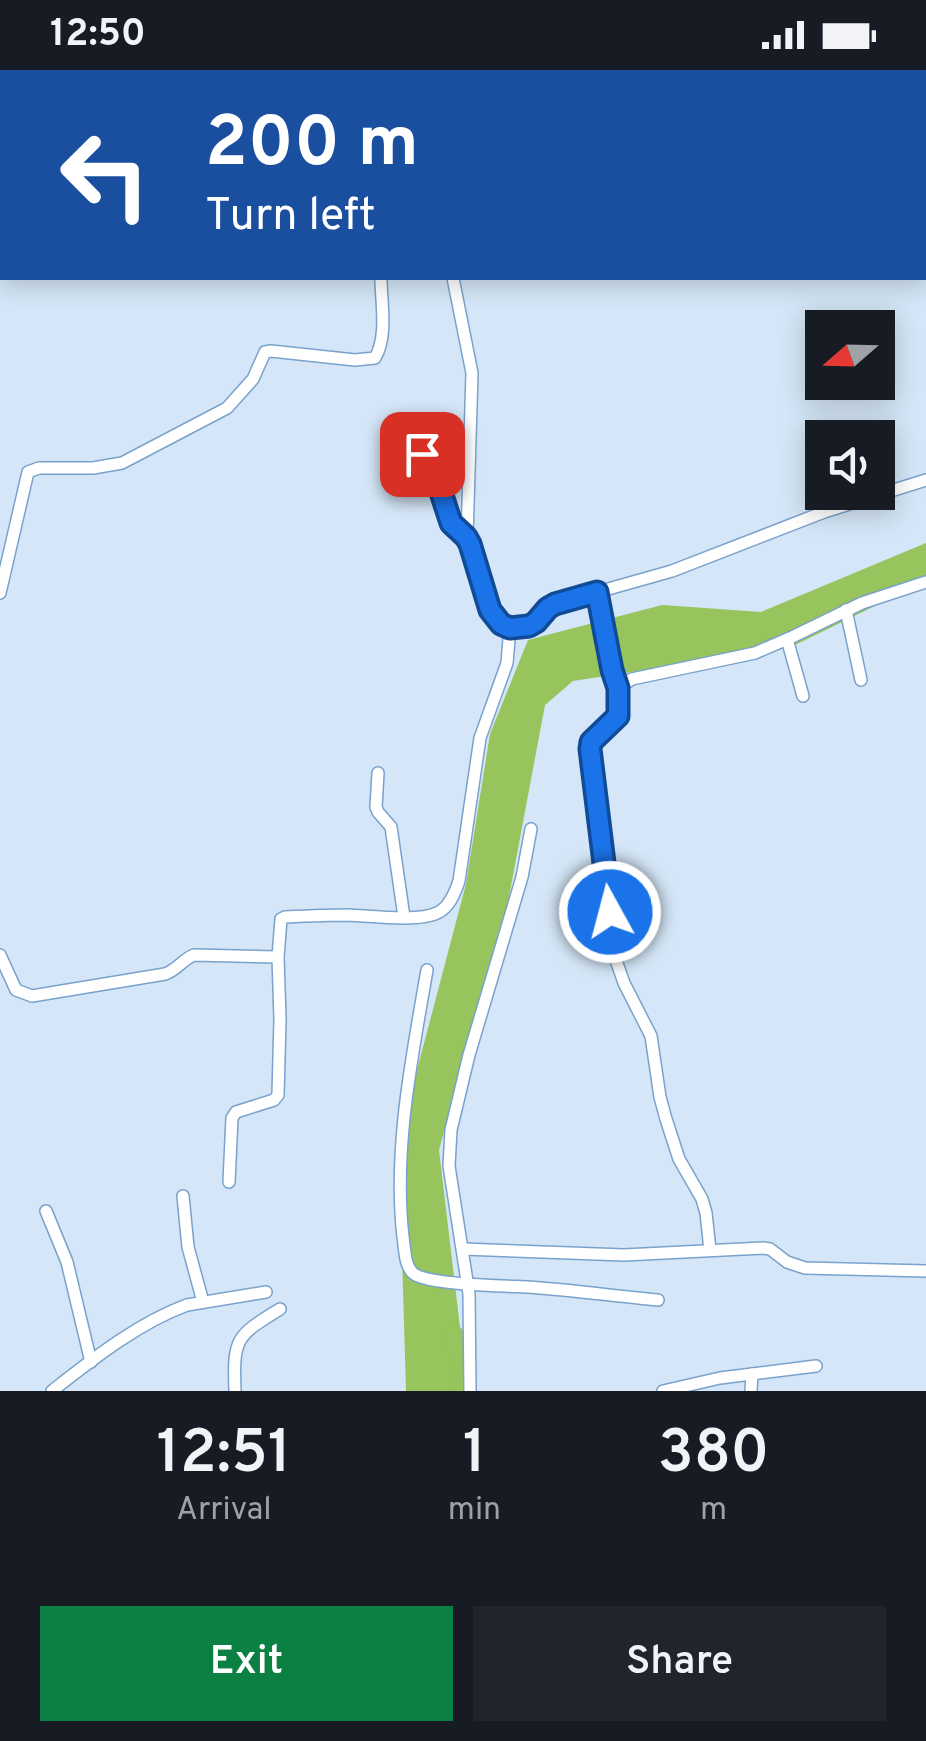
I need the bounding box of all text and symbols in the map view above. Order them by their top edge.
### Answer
text: 12:50 [50,11,146,60]
text: 200 m [205,102,419,191]
icon: left [40,110,170,240]
text: Turn left [205,189,376,246]
north arrow [805,310,895,400]
map controls [805,310,895,510]
pin [380,412,465,497]
button: sound [805,420,895,510]
icon: arrive [395,427,450,482]
position arrow [558,860,662,964]
text: 12:51 [157,1418,291,1494]
text: 1 [463,1418,486,1494]
text: 380 [658,1418,769,1494]
text: Arrival [176,1491,272,1531]
text: min [448,1491,501,1531]
text: m [700,1491,727,1531]
button: Exit [40,1606,453,1721]
button: Share [473,1606,886,1721]

